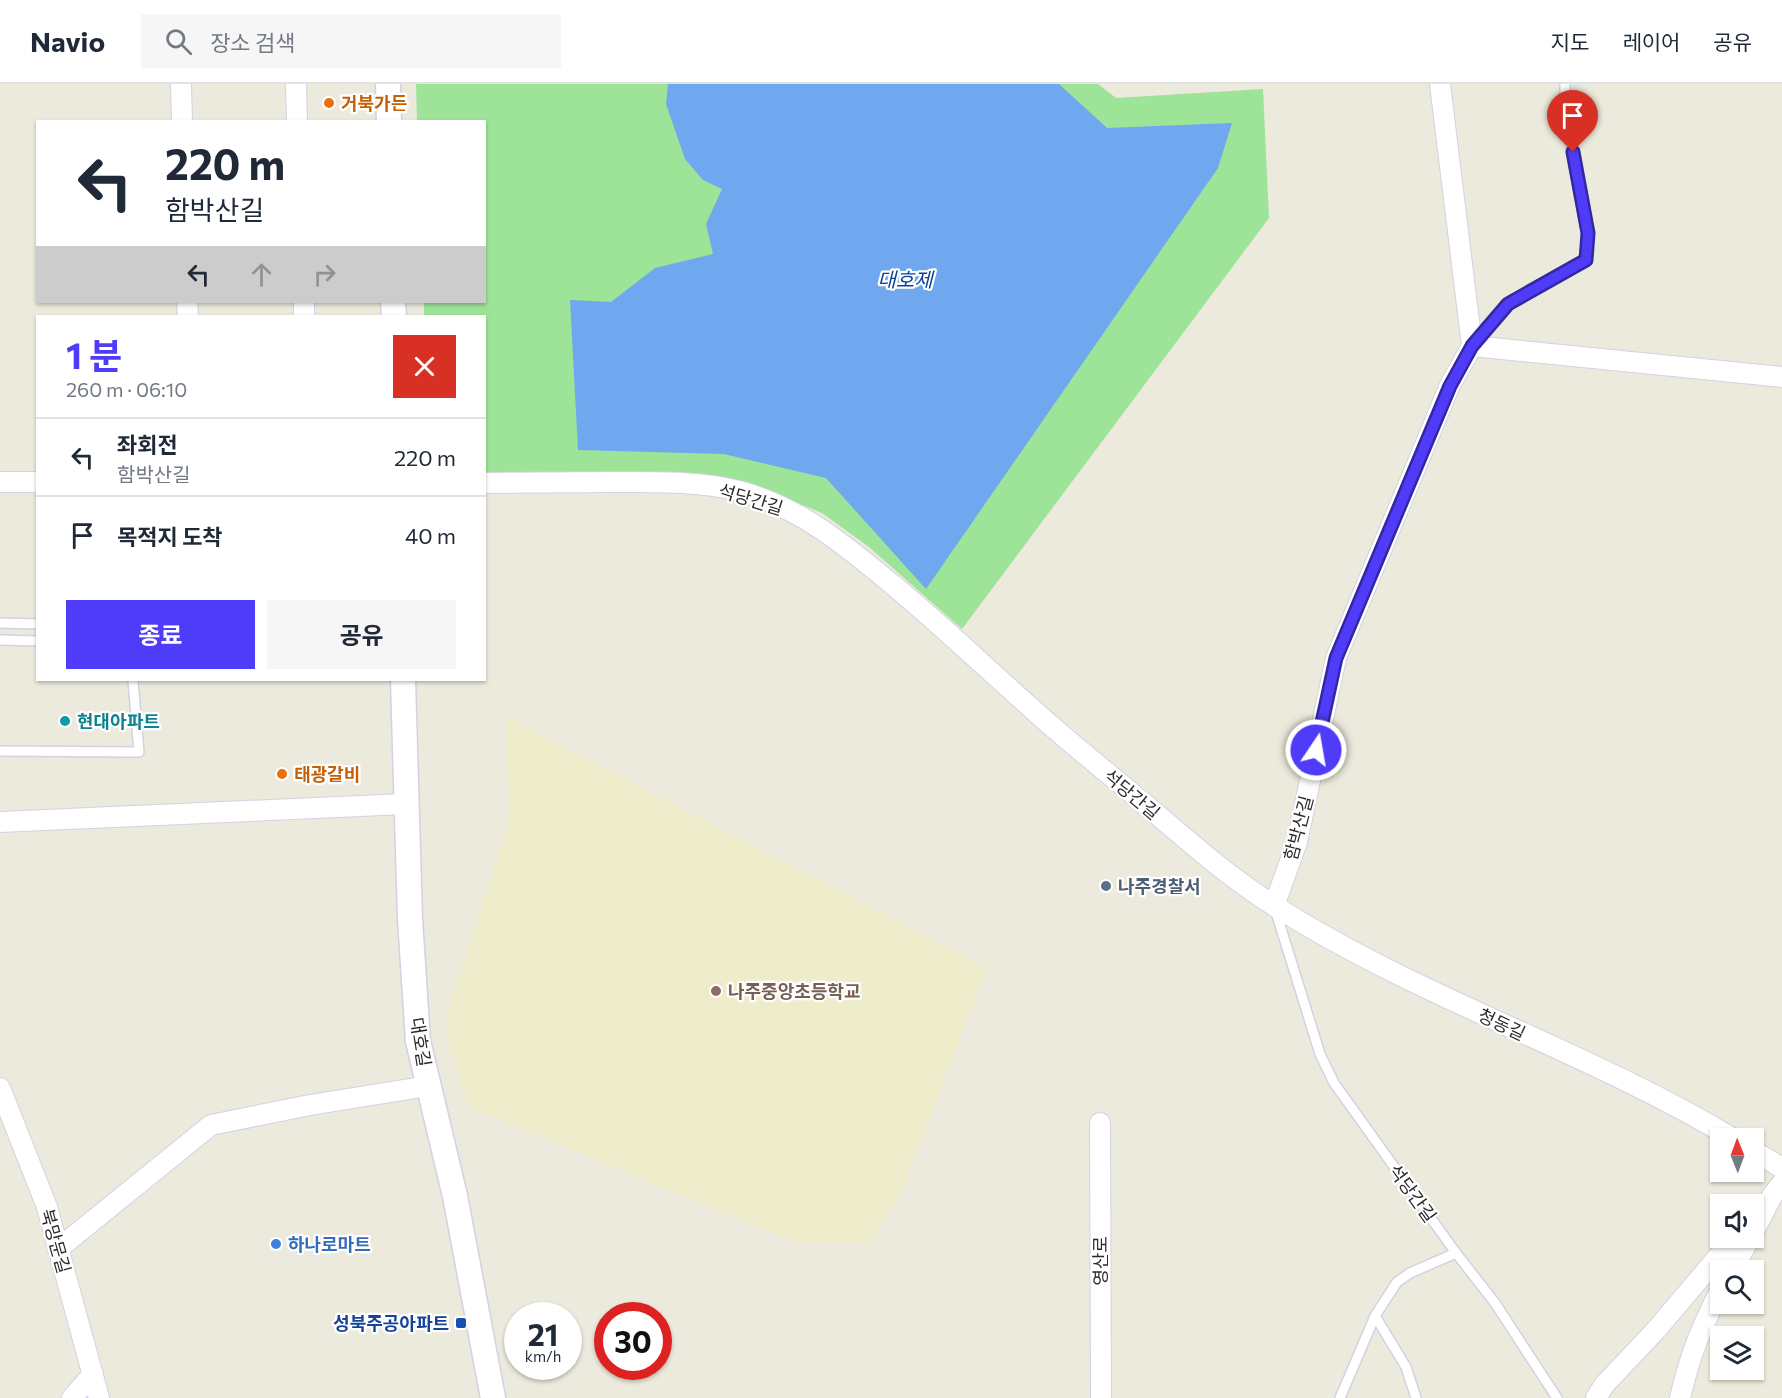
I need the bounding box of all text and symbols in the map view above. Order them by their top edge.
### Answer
search box [141,14,561,68]
text: Navio [30,24,105,58]
icon: search [162,25,195,58]
text: 장소 검색 [210,29,295,56]
text: 지도 [1551,29,1589,54]
text: 레이어 [1622,29,1680,54]
text: 공유 [1713,29,1752,54]
pin [1547,90,1598,152]
place label: 거북가든 [341,92,407,114]
marker: 거북가든 [322,96,336,110]
icon: arrive [1556,99,1589,132]
text: 220 m [165,137,285,189]
icon: left [66,144,144,222]
text: 함박산길 [165,193,264,226]
icon: left [182,258,215,291]
icon: ahead [245,258,278,291]
icon: right [308,258,341,291]
water label: 대호제 [877,267,935,291]
text: 1 분 [66,332,122,376]
button: close [393,335,456,398]
text: 260 m · 06:10 [66,377,187,401]
text: 좌회전 [117,431,178,458]
icon: left [66,441,99,474]
text: 220 m [394,444,456,471]
text: 함박산길 [117,462,191,486]
street label: 석당간길 [716,479,786,519]
icon: arrive [66,519,99,552]
text: 40 m [405,522,456,549]
text: 목적지 도착 [117,523,222,550]
button: 종료 [66,600,255,669]
button: 공유 [267,600,456,669]
place label: 현대아파트 [77,710,160,732]
marker: 현대아파트 [58,714,72,728]
position arrow [1284,718,1348,782]
place label: 태광갈비 [294,763,360,785]
street label: 석당간길 [1100,764,1164,824]
marker: 태광갈비 [275,767,289,781]
street label: 함박산길 [1279,793,1317,863]
place label: 나주경찰서 [1118,875,1201,897]
marker: 나주경찰서 [1099,879,1113,893]
place label: 나주중앙초등학교 [728,980,860,1002]
marker: 나주중앙초등학교 [709,984,723,998]
street label: 청동길 [1475,1004,1529,1044]
street label: 대호길 [406,1016,436,1068]
north arrow [1710,1128,1764,1182]
map controls [1710,1128,1764,1380]
street label: 석당간길 [1385,1160,1441,1226]
button: sound [1710,1194,1764,1248]
street label: 북망문길 [36,1206,76,1276]
place label: 하나로마트 [288,1233,371,1255]
street label: 영산로 [1089,1236,1111,1286]
marker: 하나로마트 [269,1237,283,1251]
button: search [1710,1260,1764,1314]
speed limit sign: 30 [594,1302,672,1380]
place label: 성북주공아파트 [333,1312,449,1334]
text: 21 [528,1315,558,1352]
marker: 성북주공아파트 [454,1316,468,1330]
button: layers [1710,1326,1764,1380]
text: km/h [525,1347,561,1365]

